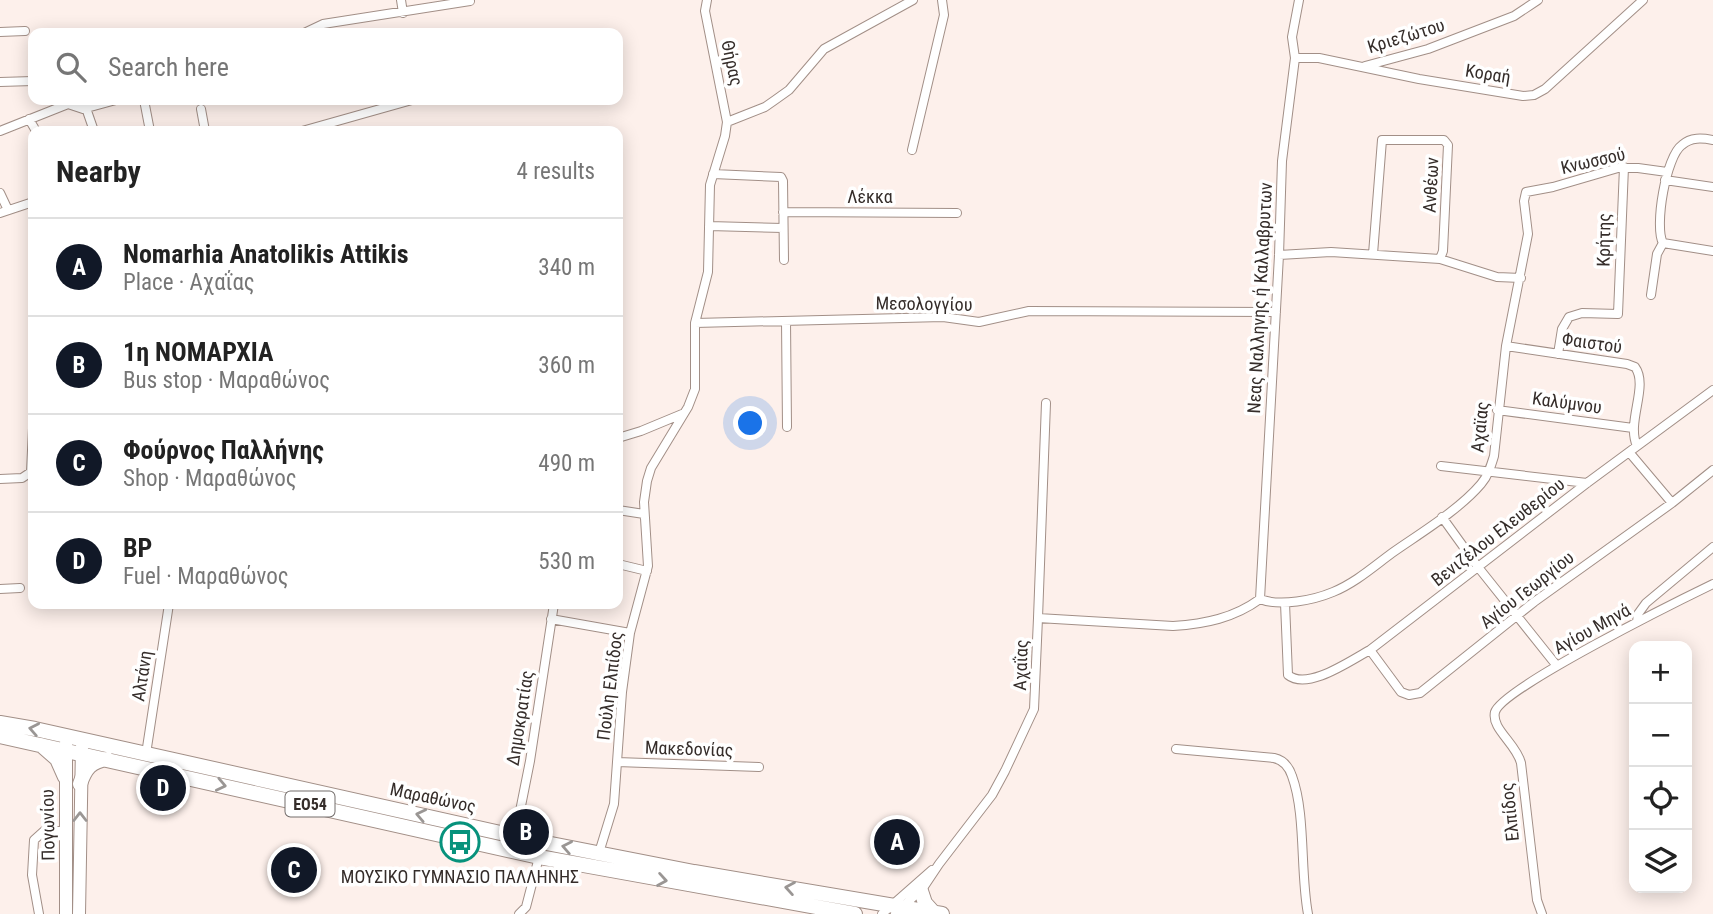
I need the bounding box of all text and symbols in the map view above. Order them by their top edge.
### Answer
street label: Κριεζώτου [1365,14,1447,57]
search box [28,28,623,105]
street label: Θήρας [717,38,748,88]
icon: search [52,48,90,86]
text: Search here [108,52,229,82]
street label: Κοραή [1464,60,1512,87]
street label: Κνωσσού [1559,143,1627,178]
text: Nearby [56,154,141,189]
street label: Ανθέων [1419,156,1442,213]
text: 4 results [517,158,595,185]
street label: Νεας Nαλληνης ή Καλλαβρυτων [1243,182,1276,414]
street label: Λέκκα [847,186,893,207]
street label: Κρήτης [1593,213,1614,267]
text: Nomarhia Anatolikis Attikis [123,239,409,269]
text: A [72,254,86,281]
text: 340 m [538,254,595,281]
text: Place · Αχαΐας [123,269,255,296]
street label: Μεσολογγίου [875,292,973,315]
street label: Φαιστού [1561,328,1623,357]
text: 1η ΝΟΜΑΡΧΙΑ [123,337,274,367]
text: B [73,352,85,379]
text: 360 m [538,352,595,379]
text: Bus stop · Μαραθώνος [123,367,330,394]
street label: Καλύμνου [1531,387,1603,418]
street label: Αχαϊας [1466,401,1493,453]
your location [733,406,767,440]
text: Φούρνος Παλλήνης [123,435,324,465]
text: C [72,450,86,477]
text: 490 m [538,450,595,477]
text: Shop · Μαραθώνος [123,465,297,492]
street label: Βενιζέλου Ελευθερίου [1427,473,1568,590]
text: BP [123,533,152,563]
street label: Αγίου Γεωργίου [1476,547,1578,633]
text: D [73,548,86,575]
text: 530 m [538,548,595,575]
text: Fuel · Μαραθώνος [123,563,289,590]
street label: Αγίου Μηνά [1550,599,1634,658]
street label: Πούλη Ελπίδος [592,630,627,742]
street label: Αχαΐας [1009,639,1032,691]
map controls [1629,641,1692,893]
button: + [1629,641,1692,704]
street label: Αλτάνη [127,649,156,703]
street label: Δημοκρατίας [502,669,537,767]
button: − [1629,704,1692,767]
one-way arrow [28,723,40,738]
street label: Μακεδονίας [645,736,733,761]
pin: D [140,762,186,814]
button: locate [1629,767,1692,830]
one-way arrow [215,776,227,791]
street label: Μαραθώνος [388,778,478,817]
street label: Ελπίδος [1496,782,1523,842]
street label: Πογωνίου [36,789,59,861]
road number: ΕΟ54 [286,792,334,817]
pin: B [503,806,549,858]
one-way arrow [415,809,427,824]
one-way arrow [72,812,88,822]
pin: A [874,816,920,868]
bus stop icon: ΜΟΥΣΙΚΟ ΓΥΜΝΑΣΙΟ ΠΑΛΛΗΝΗΣ [439,821,481,863]
button: layers [1629,830,1692,893]
one-way arrow [561,841,573,856]
pin: C [271,844,317,896]
place label: ΜΟΥΣΙΚΟ ΓΥΜΝΑΣΙΟ ΠΑΛΛΗΝΗΣ [341,866,579,887]
one-way arrow [656,872,668,887]
one-way arrow [784,881,796,896]

